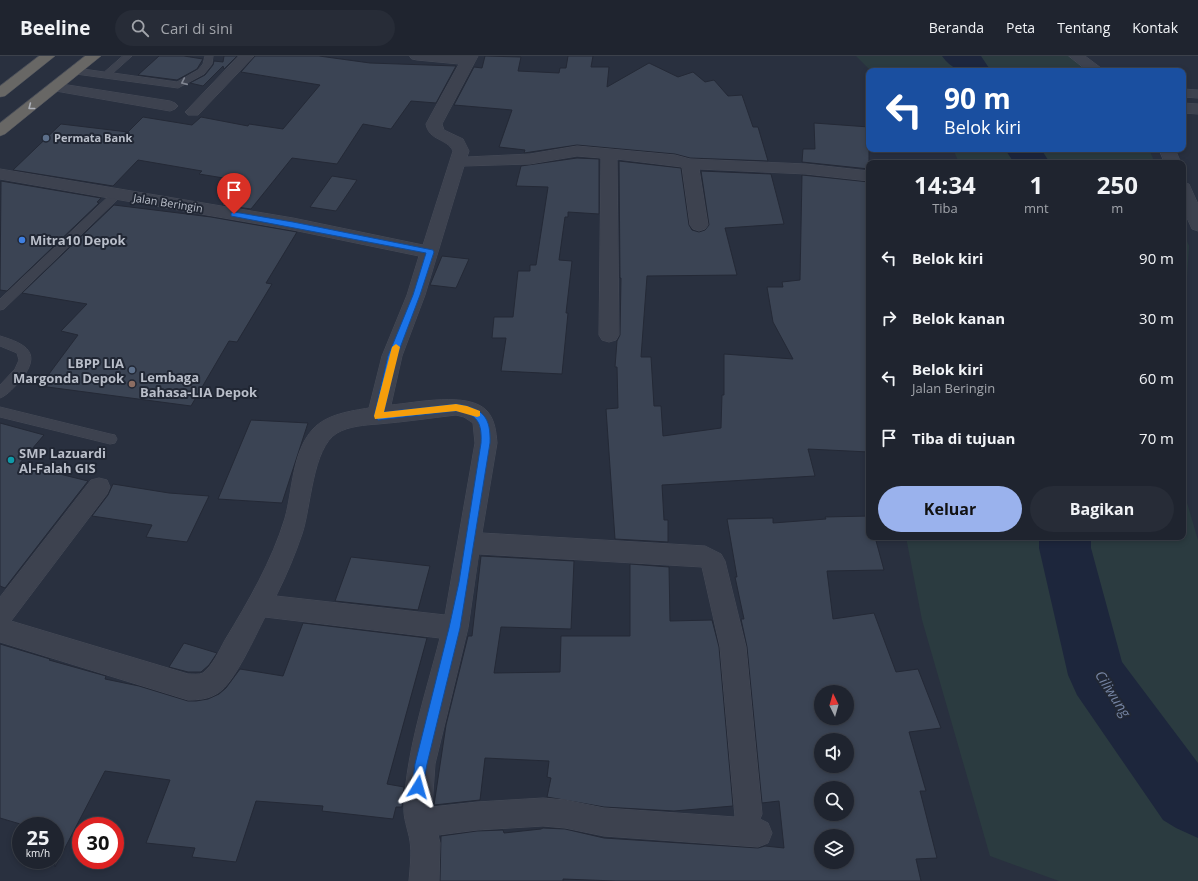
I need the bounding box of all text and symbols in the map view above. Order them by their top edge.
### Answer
search box [115,10,395,46]
text: Beeline [20,15,91,41]
icon: search [129,17,151,39]
text: Cari di sini [161,18,233,38]
text: Beranda [929,18,984,37]
text: Peta [1006,18,1035,37]
text: Tentang [1057,18,1110,37]
text: Kontak [1132,18,1178,37]
one-way arrow [181,78,188,86]
text: 90 m [944,79,1011,117]
icon: left [878,84,930,136]
one-way arrow [28,102,35,109]
text: Belok kiri [944,115,1021,139]
place label: Permata Bank [54,130,132,145]
marker: Permata Bank [41,133,51,143]
text: 14:34 [914,168,976,201]
text: 1 [1029,168,1043,201]
text: 250 [1097,168,1138,201]
pin [217,173,251,214]
icon: arrive [223,179,245,201]
street label: Jalan Beringin [131,189,204,215]
text: Tiba [932,199,958,217]
text: mnt [1024,199,1049,217]
text: m [1111,199,1123,217]
place label: Mitra10 Depok [30,231,126,249]
marker: Mitra10 Depok [17,235,27,245]
icon: left [878,247,900,269]
text: Belok kiri [912,248,983,268]
text: 90 m [1139,248,1174,268]
icon: right [878,307,900,329]
text: Belok kanan [912,308,1005,328]
text: 30 m [1139,308,1174,328]
place label: LBPP LIA Margonda Depok [13,354,125,387]
text: Belok kiri [912,359,983,379]
marker: LBPP LIA Margonda Depok [127,365,137,375]
icon: left [878,367,900,389]
place label: Lembaga Bahasa-LIA Depok [140,368,258,401]
text: 60 m [1139,368,1174,388]
marker: Lembaga Bahasa-LIA Depok [127,379,137,389]
text: Jalan Beringin [912,379,995,397]
icon: arrive [878,427,900,449]
text: Tiba di tujuan [912,428,1015,448]
text: 70 m [1139,428,1174,448]
place label: SMP Lazuardi Al-Falah GIS [19,444,106,477]
marker: SMP Lazuardi Al-Falah GIS [6,455,16,465]
button: Keluar [878,486,1022,532]
button: Bagikan [1030,486,1174,532]
water label: Ciliwung [1091,667,1136,721]
north arrow [814,685,854,725]
map controls [814,685,854,869]
button: sound [814,733,854,773]
position arrow [397,766,439,808]
button: search [814,781,854,821]
speed limit sign: 30 [72,817,124,869]
text: 25 [27,824,49,851]
button: layers [814,829,854,869]
text: km/h [26,846,50,860]

